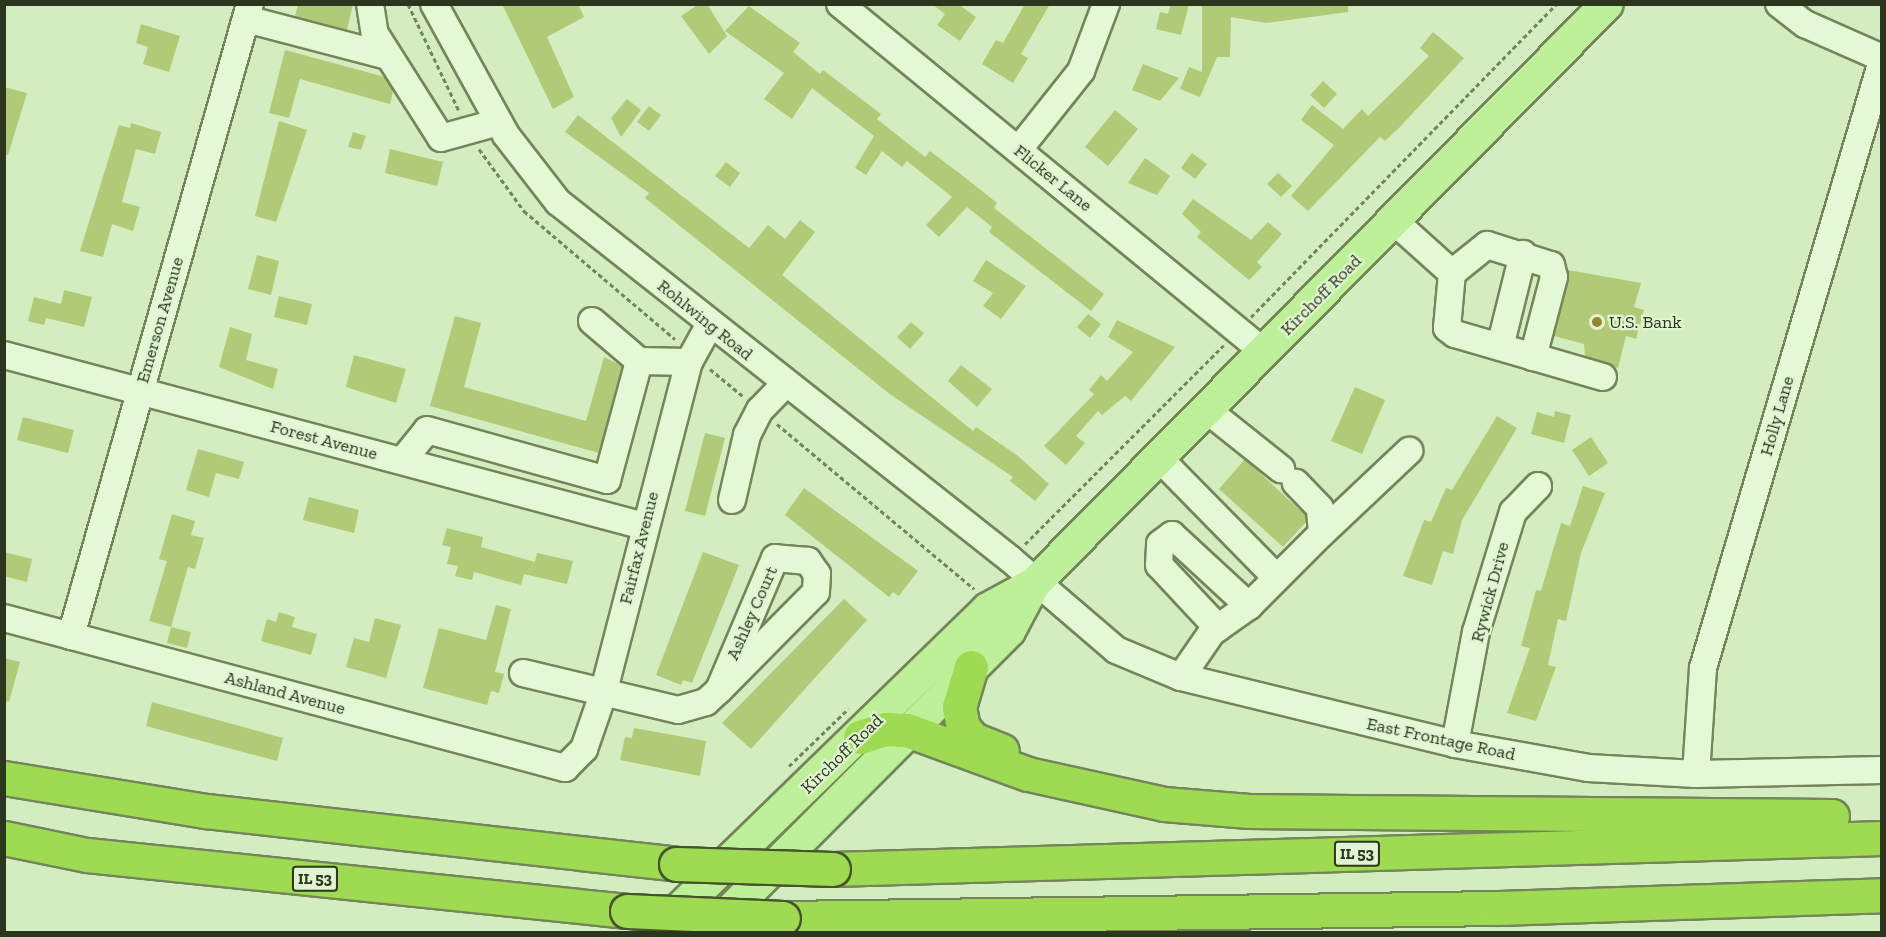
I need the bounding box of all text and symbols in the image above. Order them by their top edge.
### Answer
street label: Flicker Lane [1009,140,1097,216]
street label: Kirchoff Road [1276,250,1366,340]
street label: Emerson Avenue [132,254,188,386]
street label: Rohlwing Road [653,275,757,365]
place label: U.S. Bank [1609,311,1682,333]
marker: U.S. Bank [1590,315,1604,329]
street label: Holly Lane [1755,373,1799,459]
street label: Forest Avenue [268,415,380,465]
street label: Fairfax Avenue [615,489,663,607]
street label: Rywick Drive [1466,539,1514,645]
street label: Ashley Court [722,562,782,664]
street label: Ashland Avenue [222,666,348,720]
street label: Kirchoff Road [797,710,887,798]
street label: East Frontage Road [1365,713,1517,765]
road number: IL 53 [1333,841,1381,867]
road number: IL 53 [291,866,339,892]

